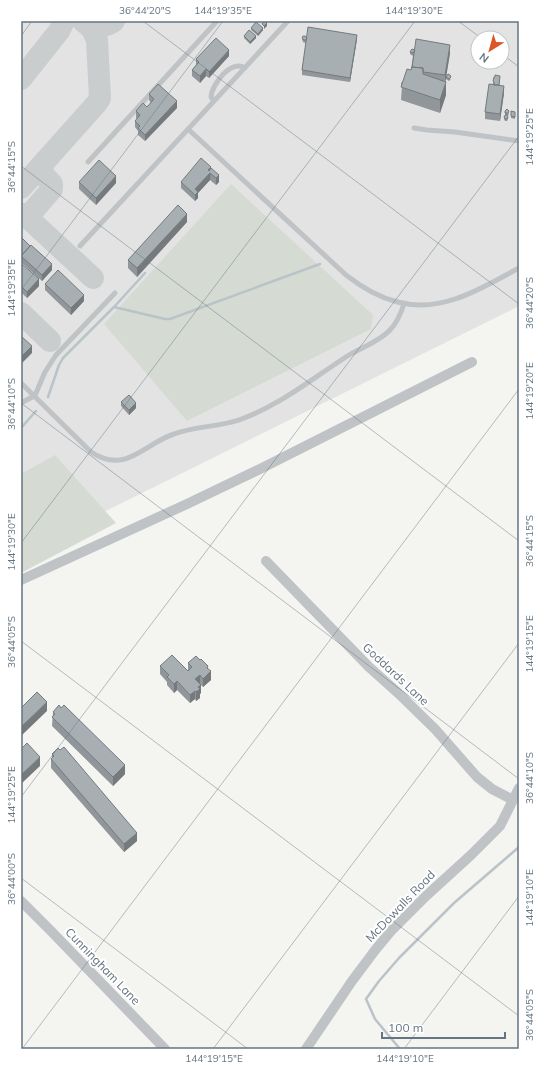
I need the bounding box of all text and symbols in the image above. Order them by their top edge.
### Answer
text: 36°44'20"S [119,4,171,17]
text: 144°19'35"E [194,4,252,17]
text: 144°19'30"E [385,4,443,17]
north arrow [470,30,510,70]
text: N [476,50,492,66]
text: 144°19'25"E [523,108,536,166]
text: 36°44'15"S [5,141,18,193]
text: 144°19'35"E [5,259,18,317]
text: 36°44'20"S [523,277,536,329]
text: 144°19'20"E [523,362,536,420]
text: 36°44'10"S [5,378,18,430]
text: 144°19'30"E [5,513,18,571]
text: 36°44'15"S [523,515,536,567]
text: 144°19'15"E [523,615,536,673]
text: 36°44'05"S [5,616,18,668]
street label: Goddards Lane [360,639,432,709]
text: 36°44'10"S [523,752,536,804]
text: 144°19'25"E [5,766,18,824]
text: 36°44'00"S [5,853,18,905]
street label: McDowalls Road [362,867,438,945]
text: 144°19'10"E [523,869,536,927]
street label: Cunningham Lane [62,924,144,1008]
text: 36°44'05"S [523,989,536,1041]
scale bar [382,1014,505,1040]
text: 100 m [388,1020,423,1035]
text: 144°19'15"E [185,1052,243,1065]
text: 144°19'10"E [376,1052,434,1065]

